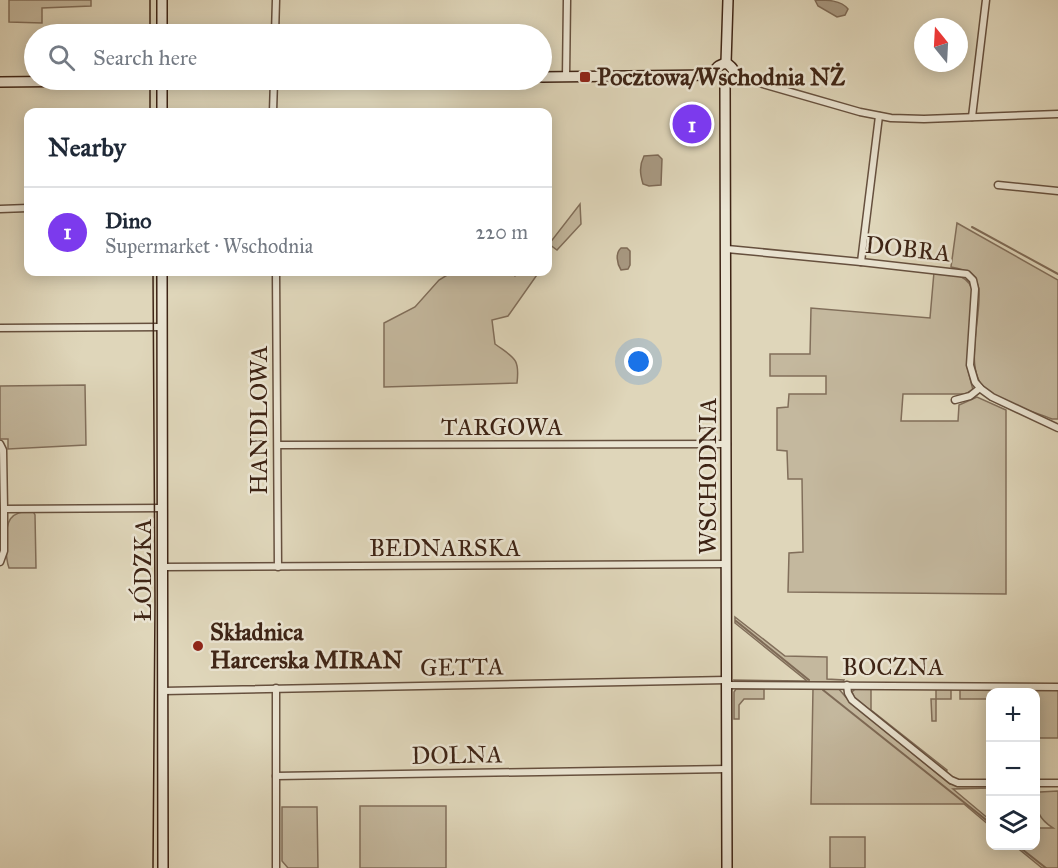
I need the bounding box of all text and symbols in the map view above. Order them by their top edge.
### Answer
north arrow [914,18,968,72]
search box [24,24,552,90]
icon: search [45,41,78,74]
text: Search here [93,44,197,71]
place label: Pocztowa/Wschodnia NŻ [597,62,845,92]
marker: Pocztowa/Wschodnia NŻ [578,70,592,84]
pin: 1 [672,102,712,146]
text: Nearby [48,131,126,163]
text: Dino [105,207,152,234]
text: 1 [64,220,71,244]
text: 220 m [476,220,528,244]
street label: DOBRA [864,230,952,268]
text: Supermarket · Wschodnia [105,234,313,258]
street label: HANDLOWA [244,345,274,495]
your location [624,347,653,376]
street label: WSCHODNIA [693,398,723,554]
street label: TARGOWA [441,412,563,442]
street label: ŁÓDZKA [128,519,158,621]
street label: BEDNARSKA [369,533,521,563]
place label: Składnica Harcerska MIRAN [210,617,403,675]
marker: Składnica Harcerska MIRAN [191,639,205,653]
street label: GETTA [420,651,504,683]
street label: BOCZNA [842,652,944,682]
map controls [986,688,1040,850]
button: + [986,688,1040,742]
street label: DOLNA [411,739,503,771]
button: − [986,742,1040,796]
button: layers [986,796,1040,850]

